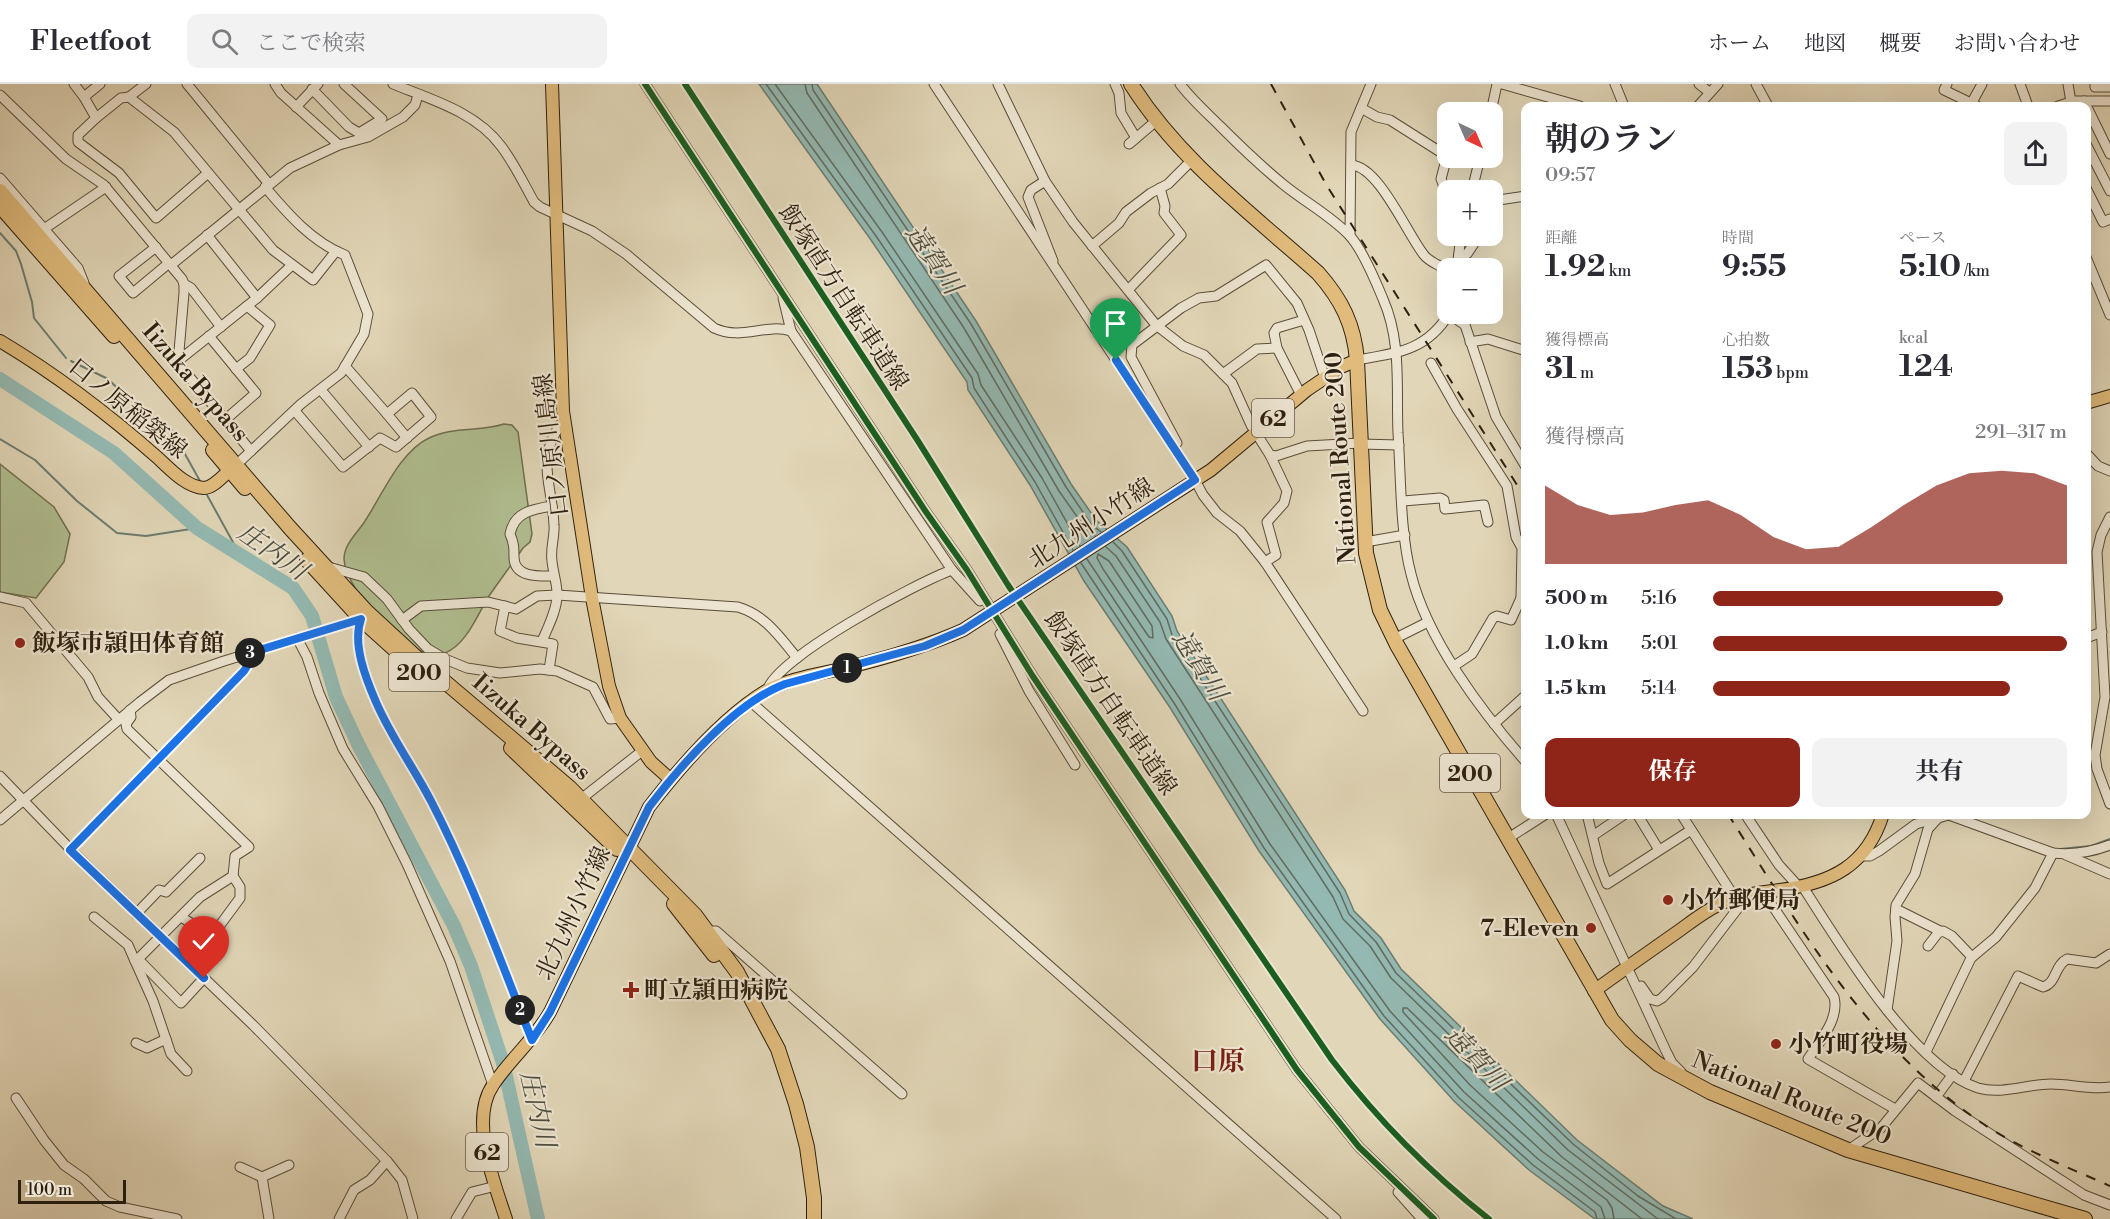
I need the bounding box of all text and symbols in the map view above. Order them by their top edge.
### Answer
search box [187,14,607,68]
text: Fleetfoot [30,24,151,59]
icon: search [208,25,241,58]
text: ここで検索 [256,30,366,57]
text: ホーム [1708,31,1771,57]
text: 地図 [1804,31,1846,57]
text: 概要 [1879,31,1921,57]
text: お問い合わせ [1954,31,2080,57]
north arrow [1437,102,1503,168]
map controls [1437,102,1503,324]
text: 朝のラン [1545,120,1677,161]
button: share [2004,122,2067,185]
text: 09:57 [1545,163,1595,188]
button: + [1437,180,1503,246]
street label: 飯塚直方自転車道線 [772,199,915,396]
water label: 遠賀川 [898,218,970,303]
text: 距離 [1545,228,1577,248]
text: 時間 [1722,228,1754,248]
text: ペース [1899,228,1946,248]
text: 1.92 [1545,248,1606,286]
text: 9:55 [1722,248,1786,286]
text: 5:10 [1899,248,1961,286]
button: − [1437,258,1503,324]
text: km [1606,261,1631,281]
text: /km [1961,261,1990,281]
pin [1090,298,1141,360]
icon: arrive [1099,307,1132,340]
street label: Iizuka Bypass [136,317,255,448]
text: kcal [1899,328,1928,348]
text: 獲得標高 [1545,330,1609,350]
text: 心拍数 [1722,330,1770,350]
text: 124 [1899,348,1953,386]
text: 31 [1545,350,1577,388]
text: 153 [1722,350,1773,388]
street label: National Route 200 [1319,351,1363,565]
street label: 口ノ原稲築線 [62,352,193,466]
text: m [1577,363,1594,383]
text: bpm [1773,363,1809,383]
street label: 口ノ原川島線 [528,372,576,518]
road number: 62 [1252,399,1294,437]
text: 291–317 m [1975,420,2067,445]
text: 獲得標高 [1545,425,1625,450]
street label: 北九州小竹線 [1023,472,1160,576]
water label: 庄内川 [231,516,316,589]
text: 500 m [1545,586,1608,611]
text: 5:16 [1641,586,1677,611]
street label: 飯塚直方自転車道線 [1037,606,1183,801]
water label: 遠賀川 [1165,624,1235,710]
place label: 飯塚市頴田体育館 [32,629,224,659]
text: 1.0 km [1545,631,1609,656]
text: 5:01 [1641,631,1678,656]
marker: 飯塚市頴田体育館 [13,636,27,650]
pin: 3 [235,638,265,668]
text: 3 [245,643,255,663]
road number: 200 [389,653,449,691]
pin: 1 [832,653,862,683]
text: 1 [843,658,851,678]
street label: Iizuka Bypass [466,668,597,787]
text: 1.5 km [1545,676,1606,701]
text: 5:14 [1641,676,1676,701]
button: 保存 [1545,738,1800,807]
button: 共有 [1812,738,2067,807]
road number: 200 [1440,754,1500,792]
street label: 北九州小竹線 [530,842,618,985]
place label: 小竹郵便局 [1680,886,1800,916]
marker: 小竹郵便局 [1661,893,1675,907]
place label: 7-Eleven [1480,914,1579,944]
pin [178,916,229,978]
marker: 7-Eleven [1584,921,1598,935]
icon: check [187,925,220,958]
place label: 町立頴田病院 [644,976,788,1006]
marker: 町立頴田病院 [622,981,640,999]
pin: 2 [505,995,535,1025]
text: 2 [515,1000,525,1020]
water label: 遠賀川 [1438,1019,1517,1100]
place label: 小竹町役場 [1788,1030,1908,1060]
marker: 小竹町役場 [1769,1037,1783,1051]
district label: 口原 [1191,1045,1245,1079]
street label: National Route 200 [1688,1045,1896,1153]
water label: 庄内川 [513,1068,562,1154]
road number: 62 [466,1133,508,1171]
scale bar [18,1177,126,1204]
text: 100 m [27,1180,72,1200]

